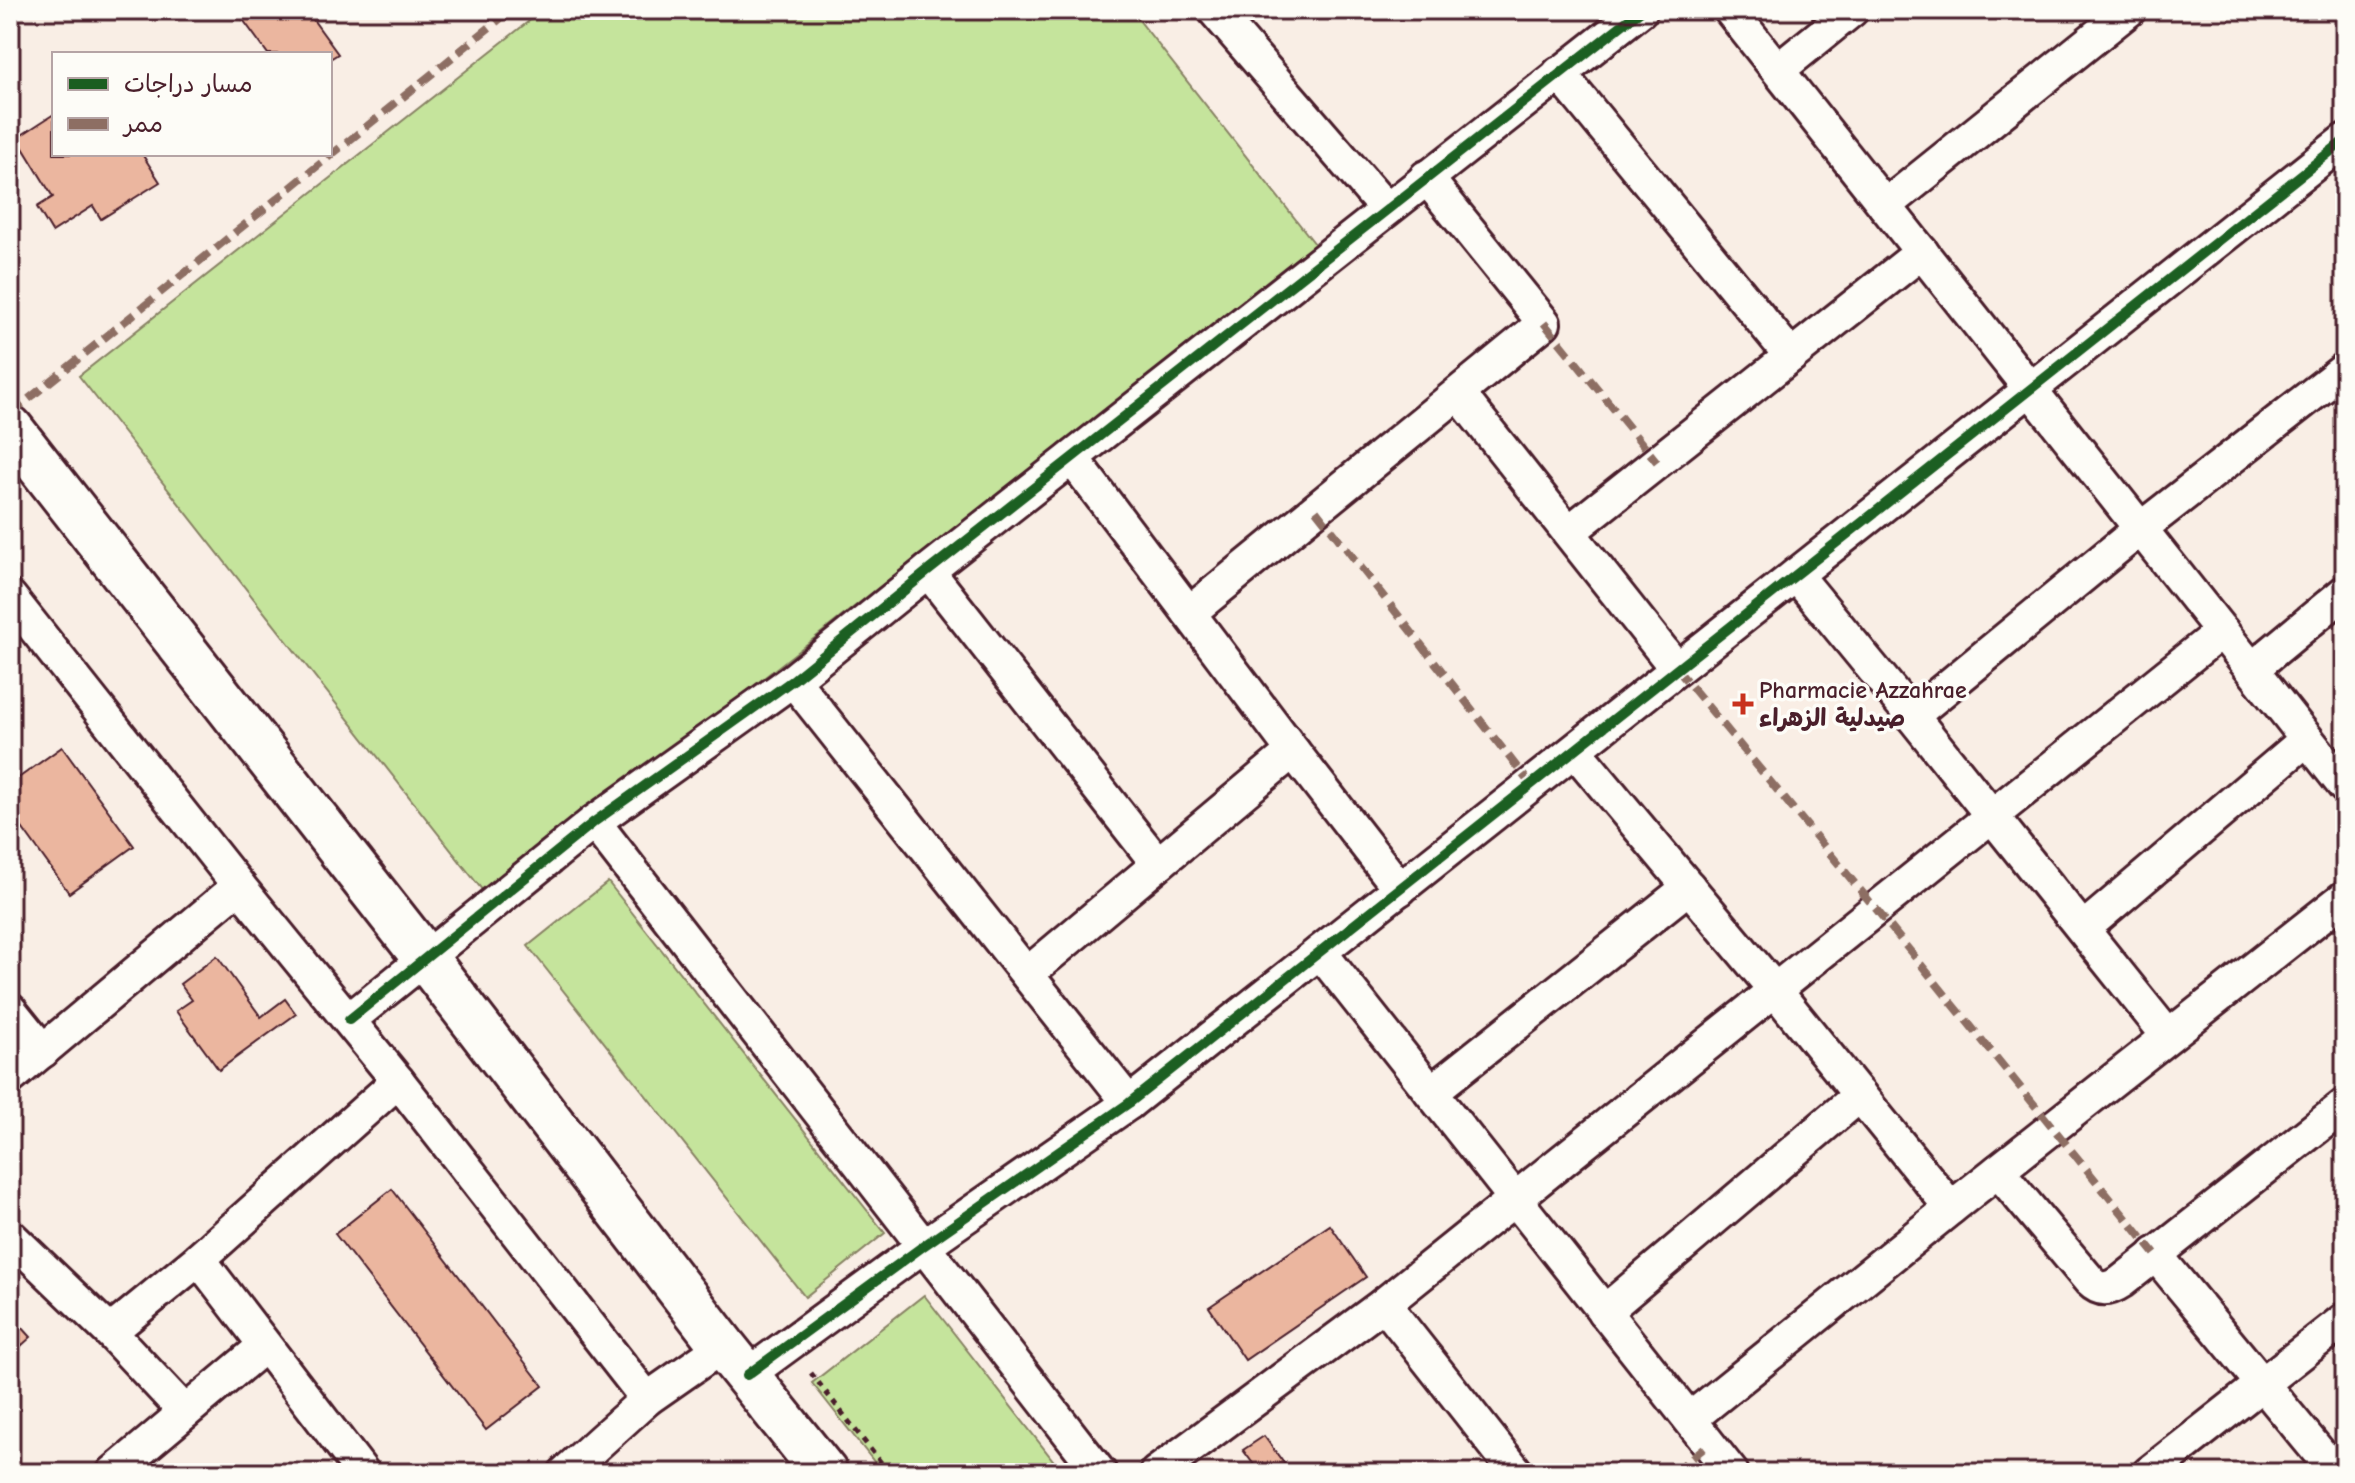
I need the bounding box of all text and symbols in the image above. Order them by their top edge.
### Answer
legend [52,52,332,156]
text: مسار دراجات [124,70,253,98]
text: ممر [122,110,163,138]
place label: Pharmacie Azzahrae صيدلية الزهراء [1759,676,1967,732]
marker: Pharmacie Azzahrae صيدلية الزهراء [1734,695,1752,713]

